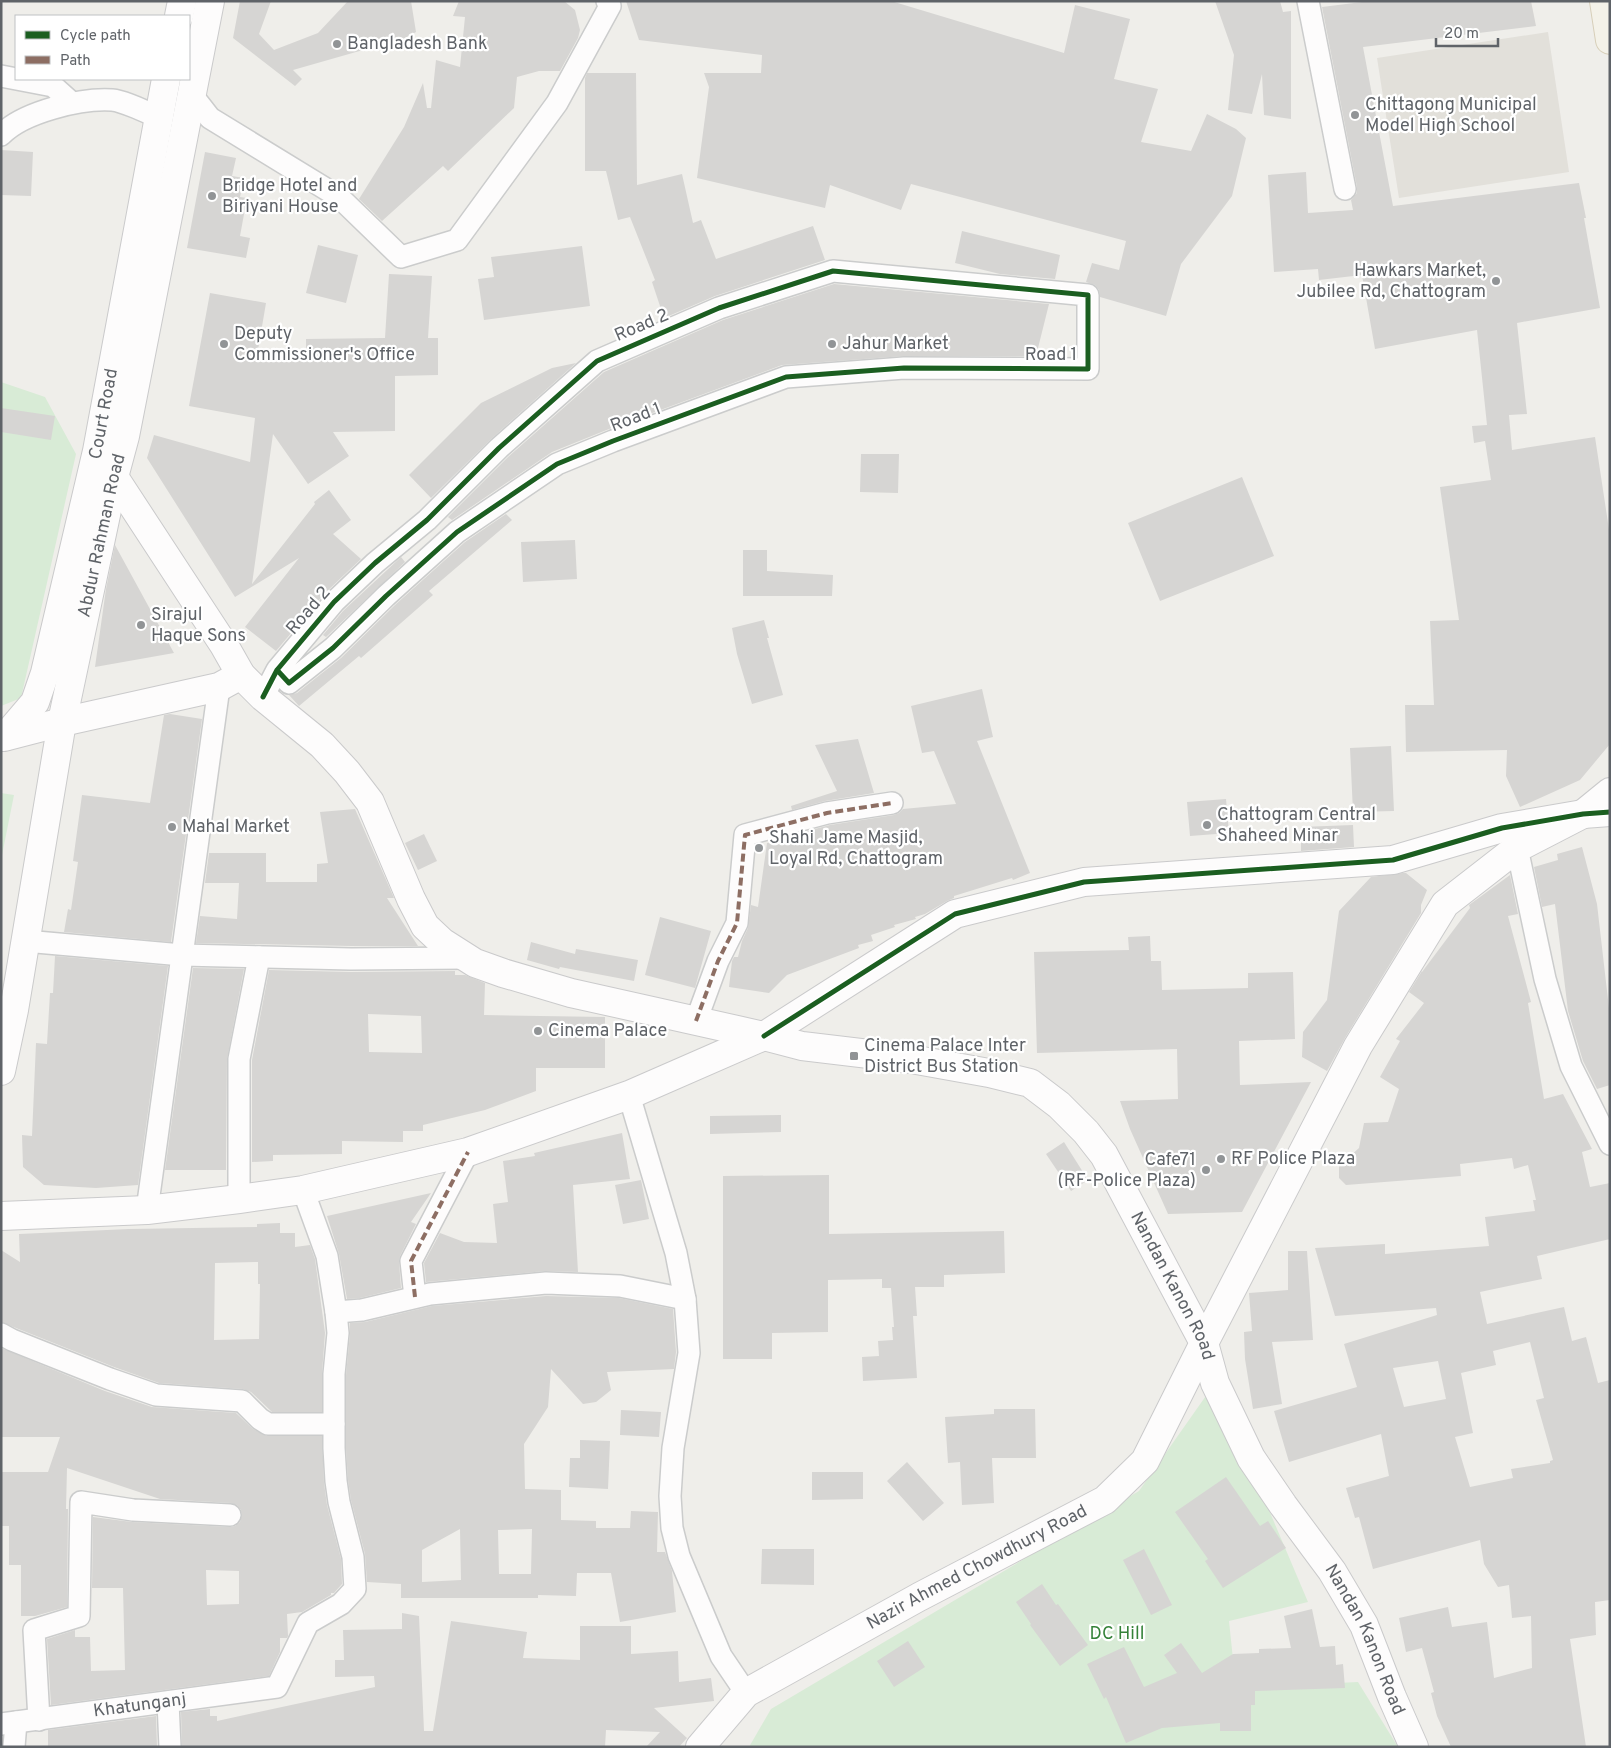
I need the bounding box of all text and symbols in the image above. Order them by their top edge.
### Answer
legend [15,15,190,80]
scale bar [1436,15,1498,47]
text: 20 m [1444,25,1479,44]
text: Cycle path [60,27,131,46]
place label: Bangladesh Bank [347,33,487,56]
marker: Bangladesh Bank [331,38,343,50]
text: Path [60,52,91,71]
place label: Chittagong Municipal Model High School [1365,94,1537,138]
marker: Chittagong Municipal Model High School [1349,109,1361,121]
place label: Bridge Hotel and Biriyani House [222,175,357,219]
marker: Bridge Hotel and Biriyani House [206,190,218,202]
place label: Hawkars Market, Jubilee Rd, Chattogram [1296,260,1486,304]
marker: Hawkars Market, Jubilee Rd, Chattogram [1490,275,1502,287]
street label: Road 2 [611,304,673,348]
place label: Deputy Commissioner's Office [234,323,415,367]
place label: Jahur Market [842,333,949,356]
marker: Deputy Commissioner's Office [218,338,230,350]
marker: Jahur Market [826,338,838,350]
street label: Road 1 [1025,344,1077,367]
street label: Court Road [84,367,124,462]
street label: Road 1 [607,398,665,438]
street label: Abdur Rahman Road [73,451,131,620]
street label: Road 2 [282,582,336,640]
place label: Sirajul Haque Sons [151,604,246,648]
marker: Sirajul Haque Sons [135,619,147,631]
place label: Chattogram Central Shaheed Minar [1217,804,1376,848]
place label: Mahal Market [182,816,290,839]
marker: Chattogram Central Shaheed Minar [1201,819,1213,831]
marker: Mahal Market [166,821,178,833]
place label: Shahi Jame Masjid, Loyal Rd, Chattogram [769,827,943,871]
marker: Shahi Jame Masjid, Loyal Rd, Chattogram [753,842,765,854]
place label: Cinema Palace [548,1020,667,1043]
marker: Cinema Palace [532,1025,544,1037]
place label: Cinema Palace Inter District Bus Station [864,1035,1026,1079]
marker: Cinema Palace Inter District Bus Station [848,1050,860,1062]
place label: RF Police Plaza [1231,1148,1355,1171]
place label: Cafe71 (RF-Police Plaza) [1058,1149,1196,1193]
marker: RF Police Plaza [1215,1153,1227,1165]
marker: Cafe71 (RF-Police Plaza) [1200,1164,1212,1176]
street label: Nandan Kanon Road [1125,1208,1220,1363]
street label: Nazir Ahmed Chowdhury Road [863,1500,1091,1635]
street label: Nandan Kanon Road [1319,1560,1410,1719]
park label: DC Hill [1090,1623,1144,1646]
street label: Khatunganj [92,1688,188,1723]

